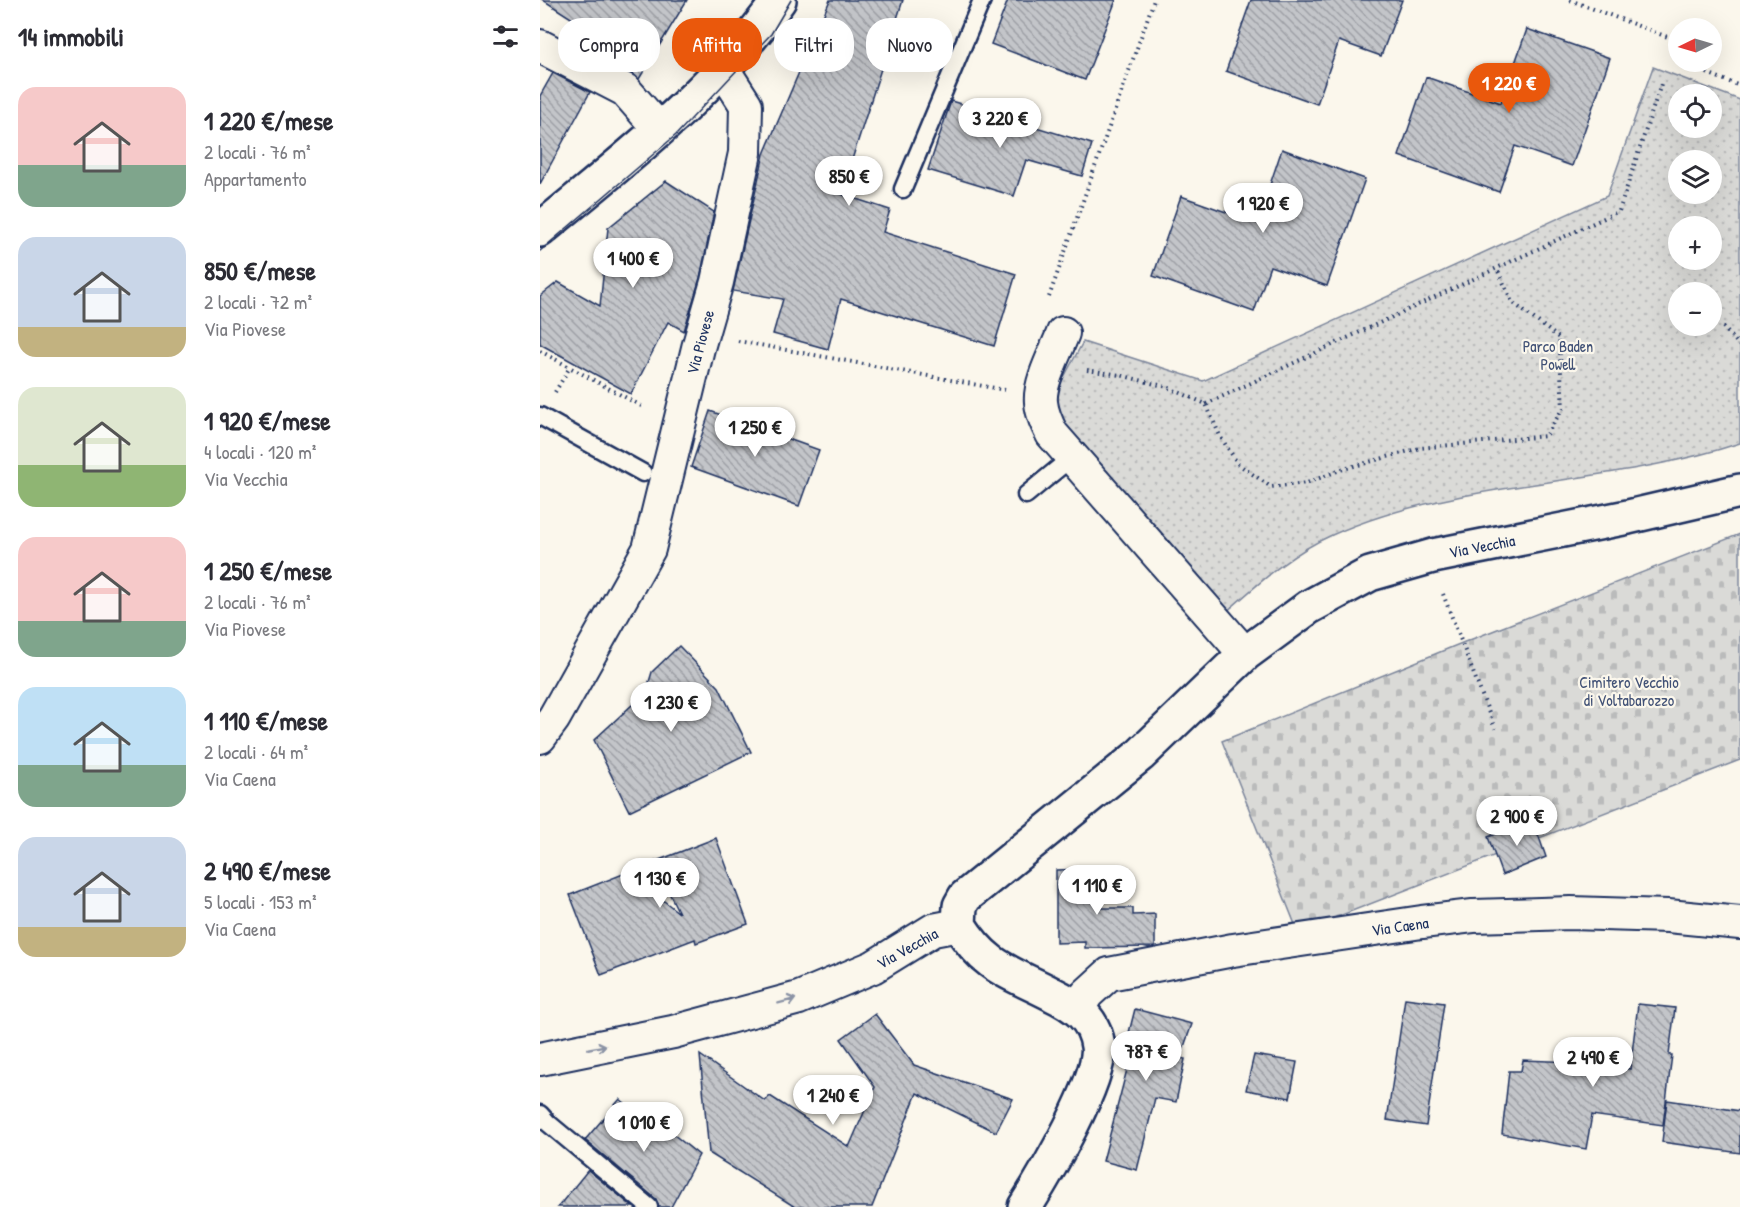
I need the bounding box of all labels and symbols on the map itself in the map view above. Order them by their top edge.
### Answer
north arrow [1668,18,1722,72]
pin: 1 220 € [1454,63,1564,114]
pin: 3 220 € [945,98,1055,149]
pin: 850 € [807,156,891,207]
pin: 1 920 € [1208,183,1318,234]
pin: 1 400 € [578,238,688,289]
street label: Via Piovese [681,307,719,377]
park label: Parco Baden Powell [1523,335,1593,375]
pin: 1 250 € [700,407,810,458]
street label: Via Vecchia [1447,529,1517,563]
park label: Cimitero Vecchio di Voltabarozzo [1579,671,1679,711]
pin: 1 230 € [616,682,726,733]
pin: 2 900 € [1462,796,1572,847]
pin: 1 130 € [605,858,715,909]
pin: 1 110 € [1042,865,1152,916]
street label: Via Caena [1370,911,1430,941]
street label: Via Vecchia [872,922,942,974]
one-way arrow [777,995,796,1007]
pin: 787 € [1104,1031,1188,1082]
pin: 2 490 € [1538,1037,1648,1088]
one-way arrow [587,1041,607,1052]
pin: 1 240 € [778,1075,888,1126]
pin: 1 010 € [589,1102,699,1153]

